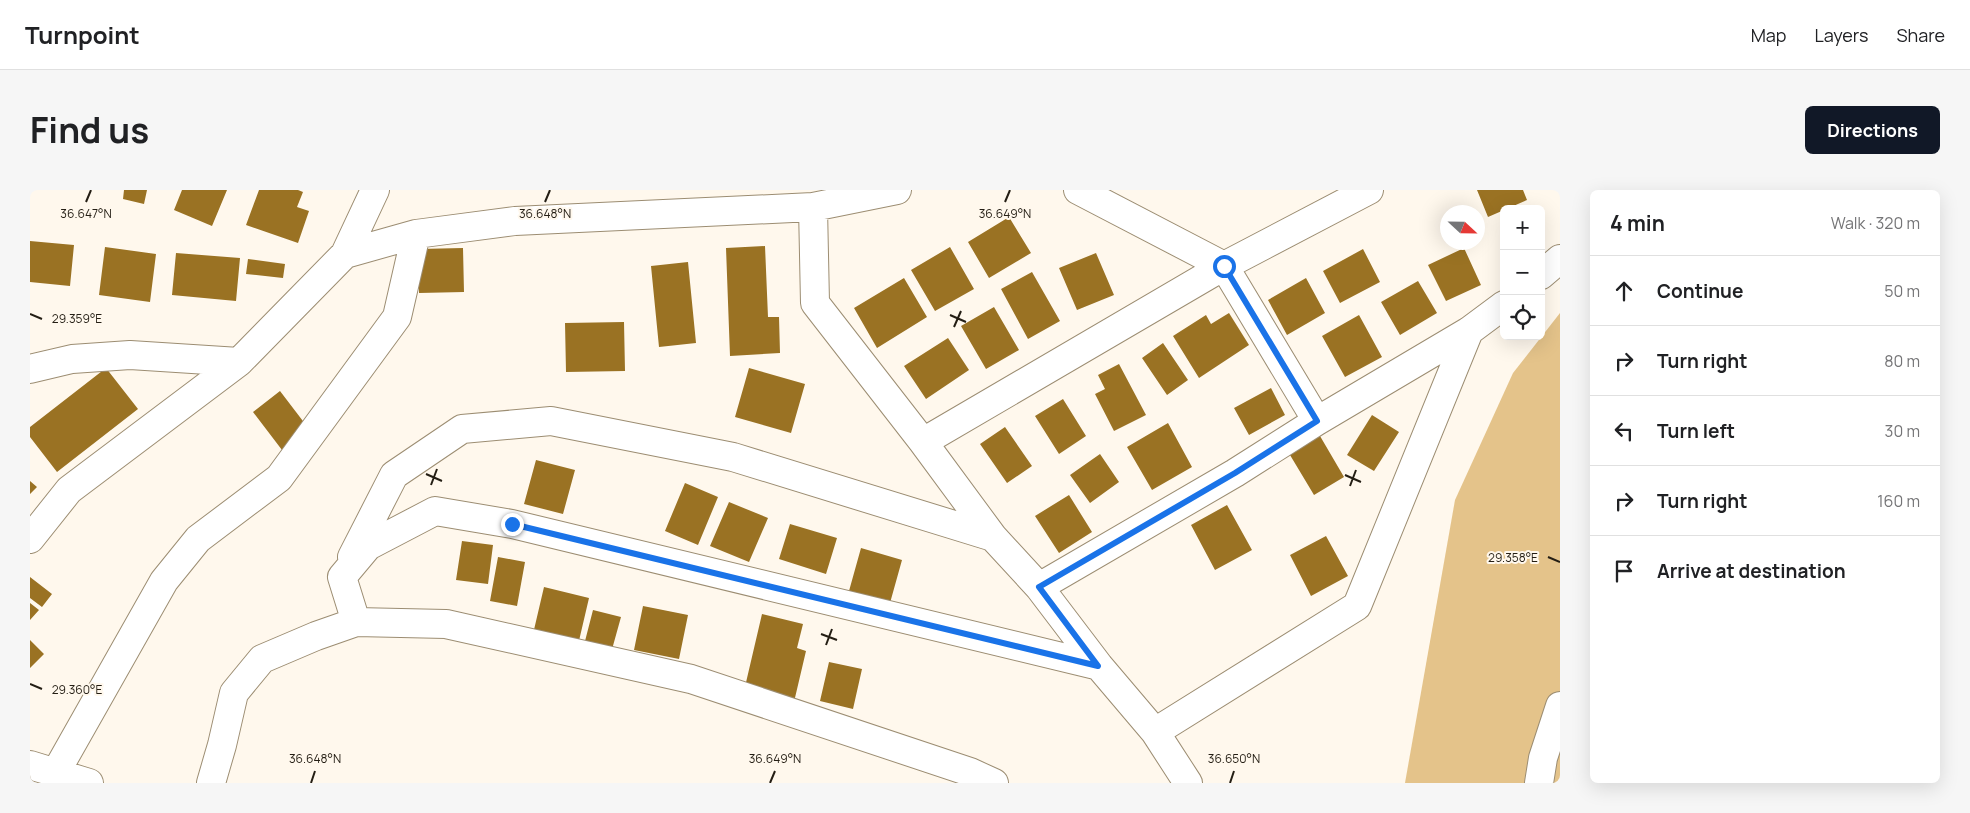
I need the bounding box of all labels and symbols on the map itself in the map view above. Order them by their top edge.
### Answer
text: 36.647°N [60,205,112,222]
text: 36.648°N [519,205,571,222]
text: 36.649°N [979,205,1031,222]
north arrow [1440,205,1485,250]
route start [1213,255,1236,278]
text: 29.359°E [52,310,102,327]
route end [501,513,524,536]
text: 29.358°E [1488,549,1538,566]
text: 29.360°E [52,681,103,698]
text: 36.648°N [289,750,341,767]
text: 36.649°N [749,750,801,767]
text: 36.650°N [1208,750,1260,767]

